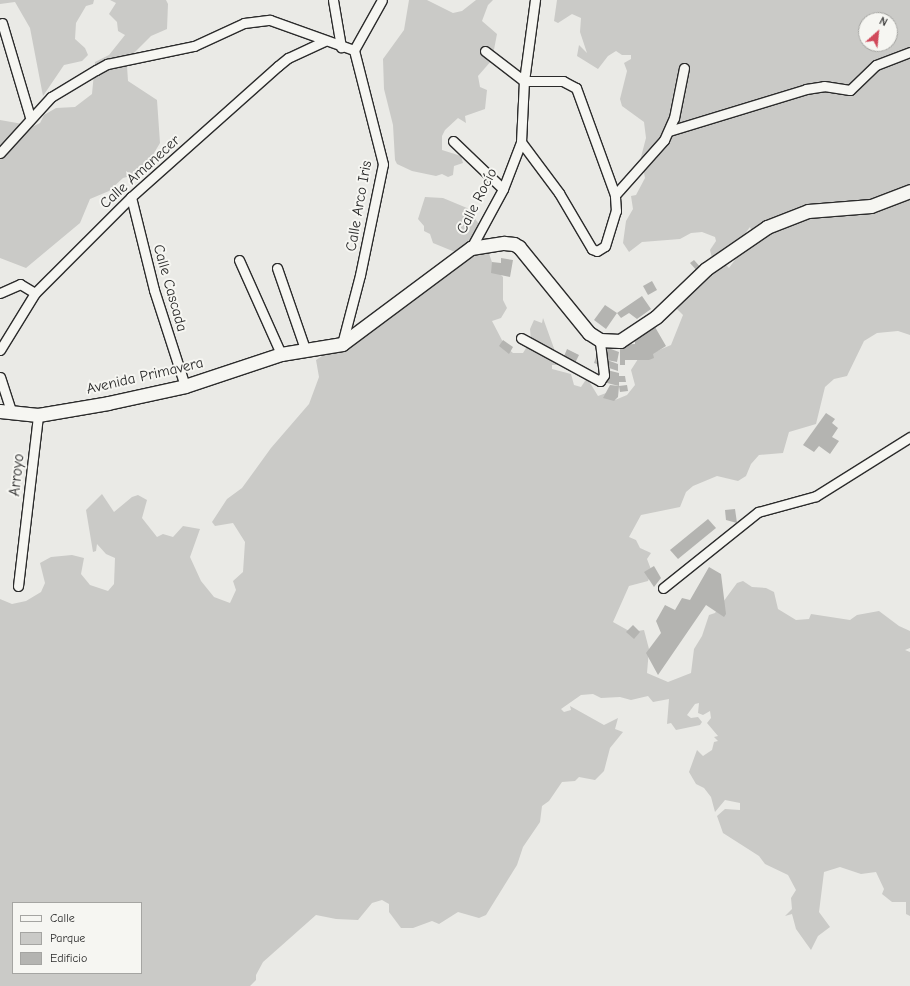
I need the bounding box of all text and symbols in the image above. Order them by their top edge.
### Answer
north arrow [858,12,898,52]
text: N [877,14,889,29]
street label: Calle Amanecer [96,131,184,213]
street label: Calle Arco Iris [342,159,376,253]
street label: Calle Rocío [453,165,501,237]
street label: Calle Cascada [149,242,191,334]
street label: Avenida Primavera [85,354,205,398]
street label: Arroyo [6,453,28,497]
legend [12,902,142,974]
text: Calle [50,911,75,925]
text: Parque [50,931,85,945]
text: Edificio [50,951,87,965]

